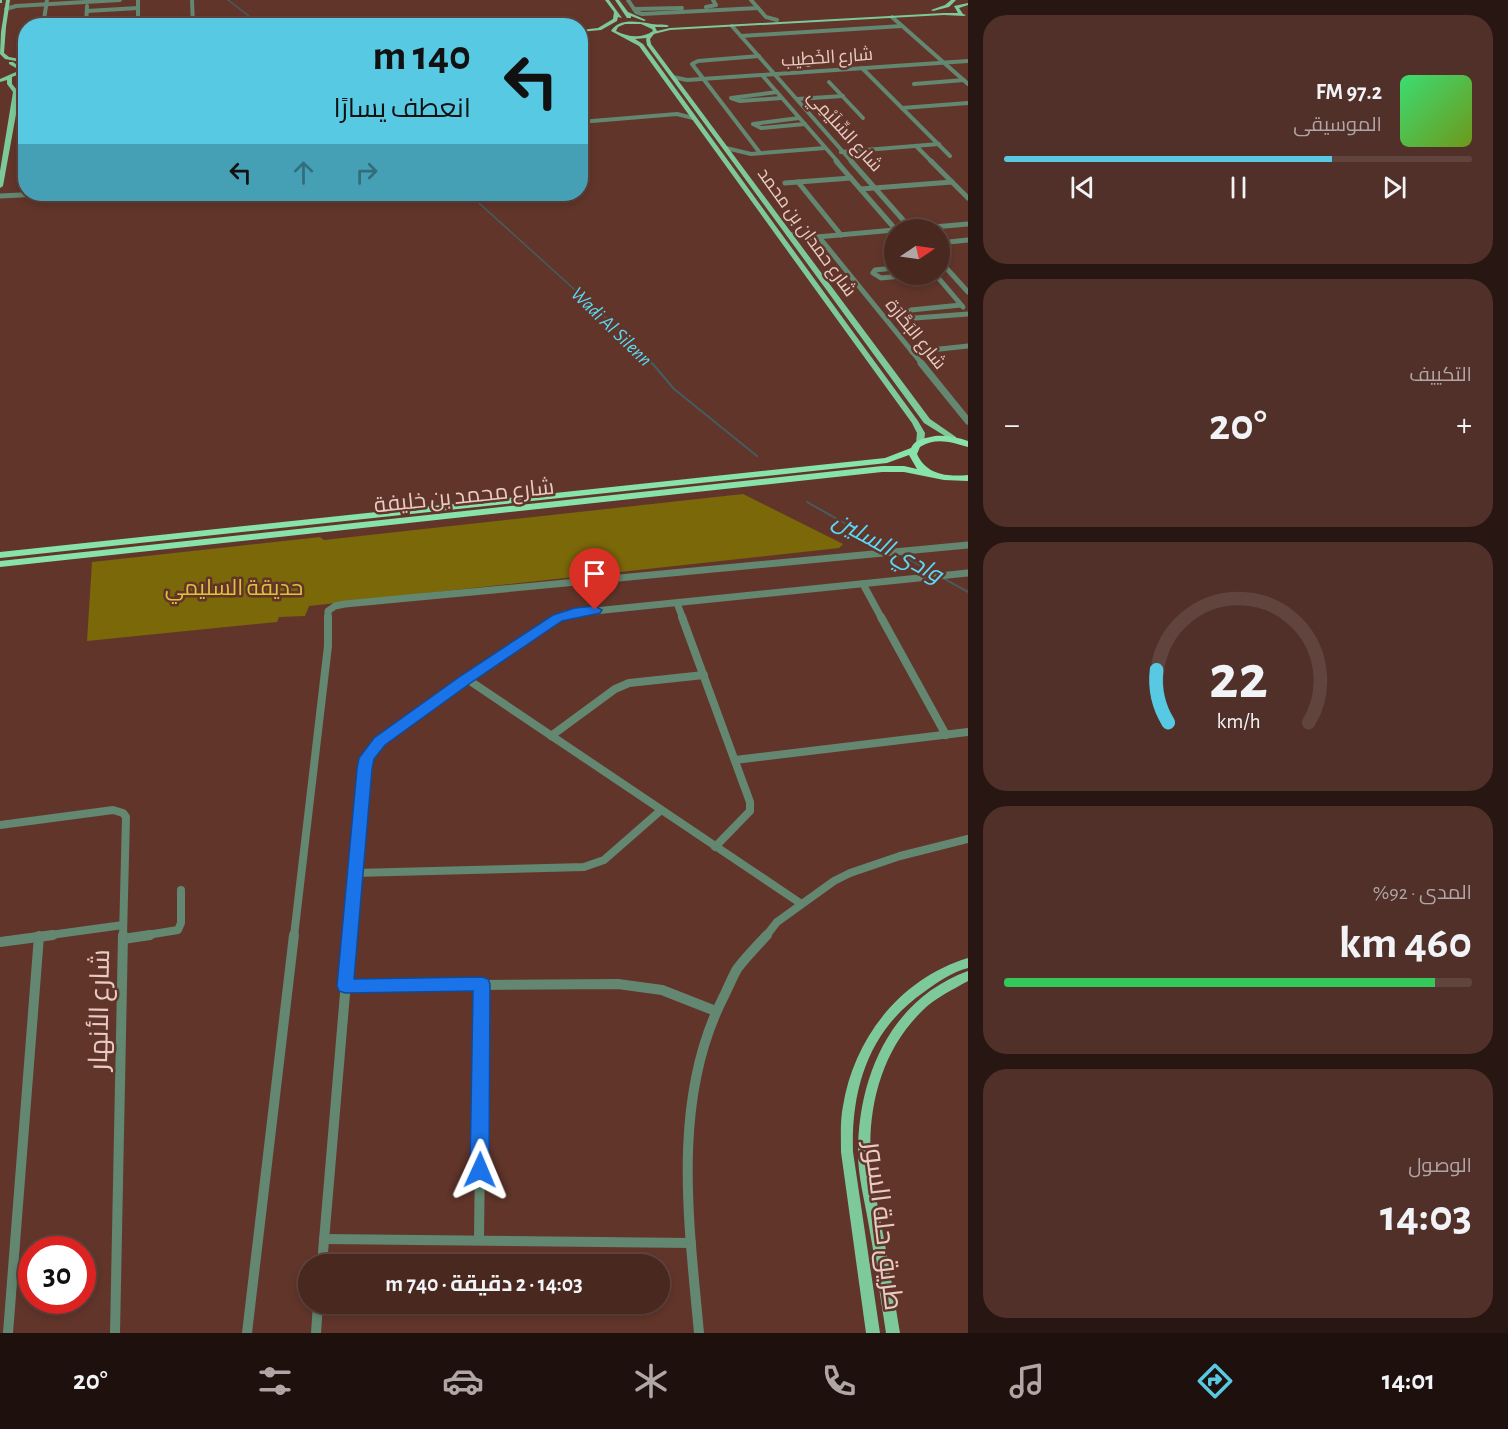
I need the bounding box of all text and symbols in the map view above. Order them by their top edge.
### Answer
text: 140 m [373,35,471,77]
icon: left [492,42,570,120]
street label: شارع الخَطِيب [780,45,874,72]
text: 97.2 FM [1316,81,1382,103]
street label: شارع السِّلَيْمِي [800,86,886,178]
text: انعطف يسارًا [333,95,471,122]
text: الموسيقى [1293,115,1382,135]
icon: left [224,156,257,189]
icon: ahead [287,156,320,189]
icon: right [350,156,383,189]
street label: شارع حمدان بن محمد [752,164,860,301]
icon: previous [1066,171,1099,204]
icon: pause [1222,171,1255,204]
icon: next [1378,171,1411,204]
north arrow [884,219,950,285]
map controls [884,219,950,285]
water label: Wadi Al Silenn [567,283,656,370]
street label: شارع البَحَّارَة [880,296,950,374]
text: التكييف [1409,365,1472,385]
text: 20° [1209,403,1267,448]
text: − [1004,409,1020,442]
text: + [1456,409,1472,442]
street label: شارع محمد بن خليفة [373,476,556,519]
water label: وادي السلين [826,508,948,594]
pin [569,548,620,610]
icon: arrive [578,557,611,590]
park label: حديقة السليمي [165,577,303,604]
text: 22 [1209,648,1267,710]
text: km/h [1216,712,1260,733]
text: المدى · 92% [1373,883,1472,903]
text: 460 km [1339,921,1472,966]
street label: شارع الأنهار [84,949,118,1073]
position arrow [448,1138,512,1202]
street label: طريق حلة السور [858,1138,907,1312]
text: الوصول [1408,1156,1472,1176]
text: 14:03 [1380,1194,1472,1239]
speed limit sign: 30 [18,1236,96,1314]
text: 14:03 · 2 دقيقة · 740 m [385,1273,583,1295]
icon: filters [254,1360,296,1402]
icon: car [442,1360,484,1402]
icon: climate [630,1360,672,1402]
icon: phone [818,1360,860,1402]
icon: music [1006,1360,1048,1402]
icon: directions [1194,1360,1236,1402]
text: 20° [73,1367,108,1394]
text: 14:01 [1382,1367,1435,1394]

